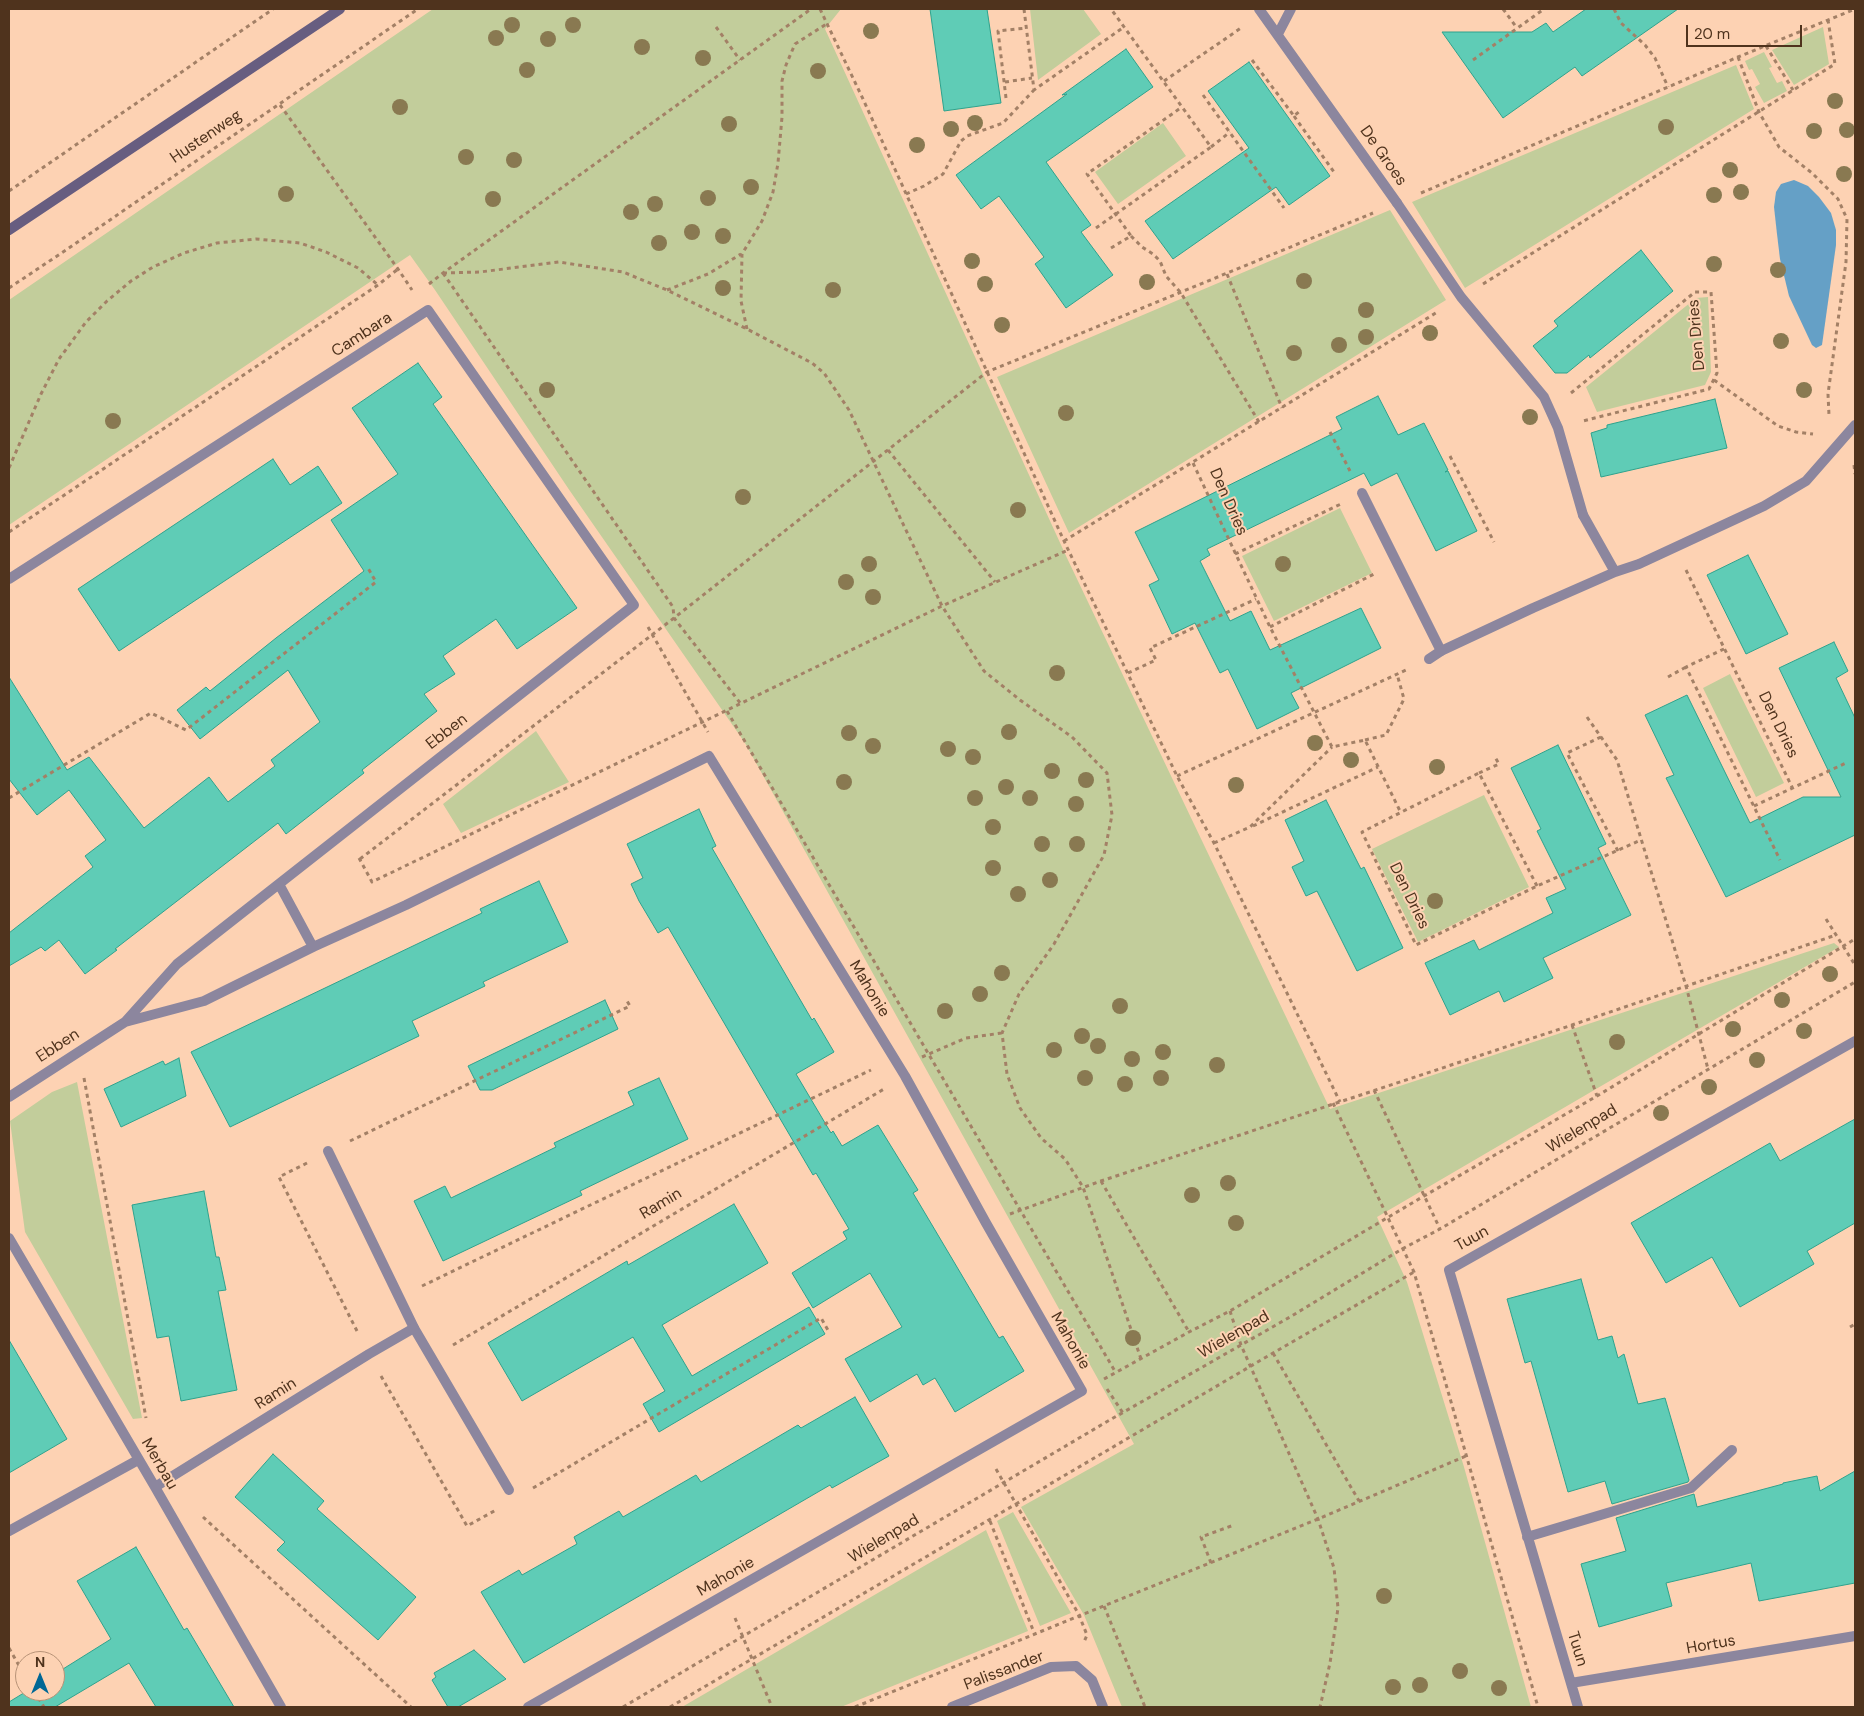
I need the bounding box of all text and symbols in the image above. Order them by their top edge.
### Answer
scale bar [1689,15,1805,47]
text: 20 m [1694,24,1730,44]
street label: Hustenweg [167,106,245,168]
street label: De Groes [1355,122,1411,190]
street label: Den Dries [1684,299,1710,371]
street label: Cambara [328,308,396,362]
street label: Den Dries [1205,465,1251,539]
street label: Den Dries [1754,689,1802,761]
street label: Ebben [422,710,472,754]
street label: Den Dries [1385,860,1433,932]
street label: Mahonie [845,957,893,1021]
street label: Ebben [33,1025,83,1067]
street label: Wielenpad [1543,1100,1621,1158]
street label: Ramin [637,1184,685,1224]
street label: Tuun [1452,1222,1492,1256]
street label: Wielenpad [1195,1307,1273,1363]
street label: Mahonie [1046,1309,1094,1373]
street label: Ramin [252,1374,300,1414]
street label: Merbau [137,1435,181,1493]
street label: Wielenpad [845,1510,923,1568]
street label: Mahonie [694,1553,758,1601]
street label: Tuun [1563,1629,1591,1669]
street label: Hortus [1685,1631,1737,1659]
street label: Palissander [961,1647,1047,1695]
north arrow [15,1651,65,1701]
text: N [35,1653,45,1671]

